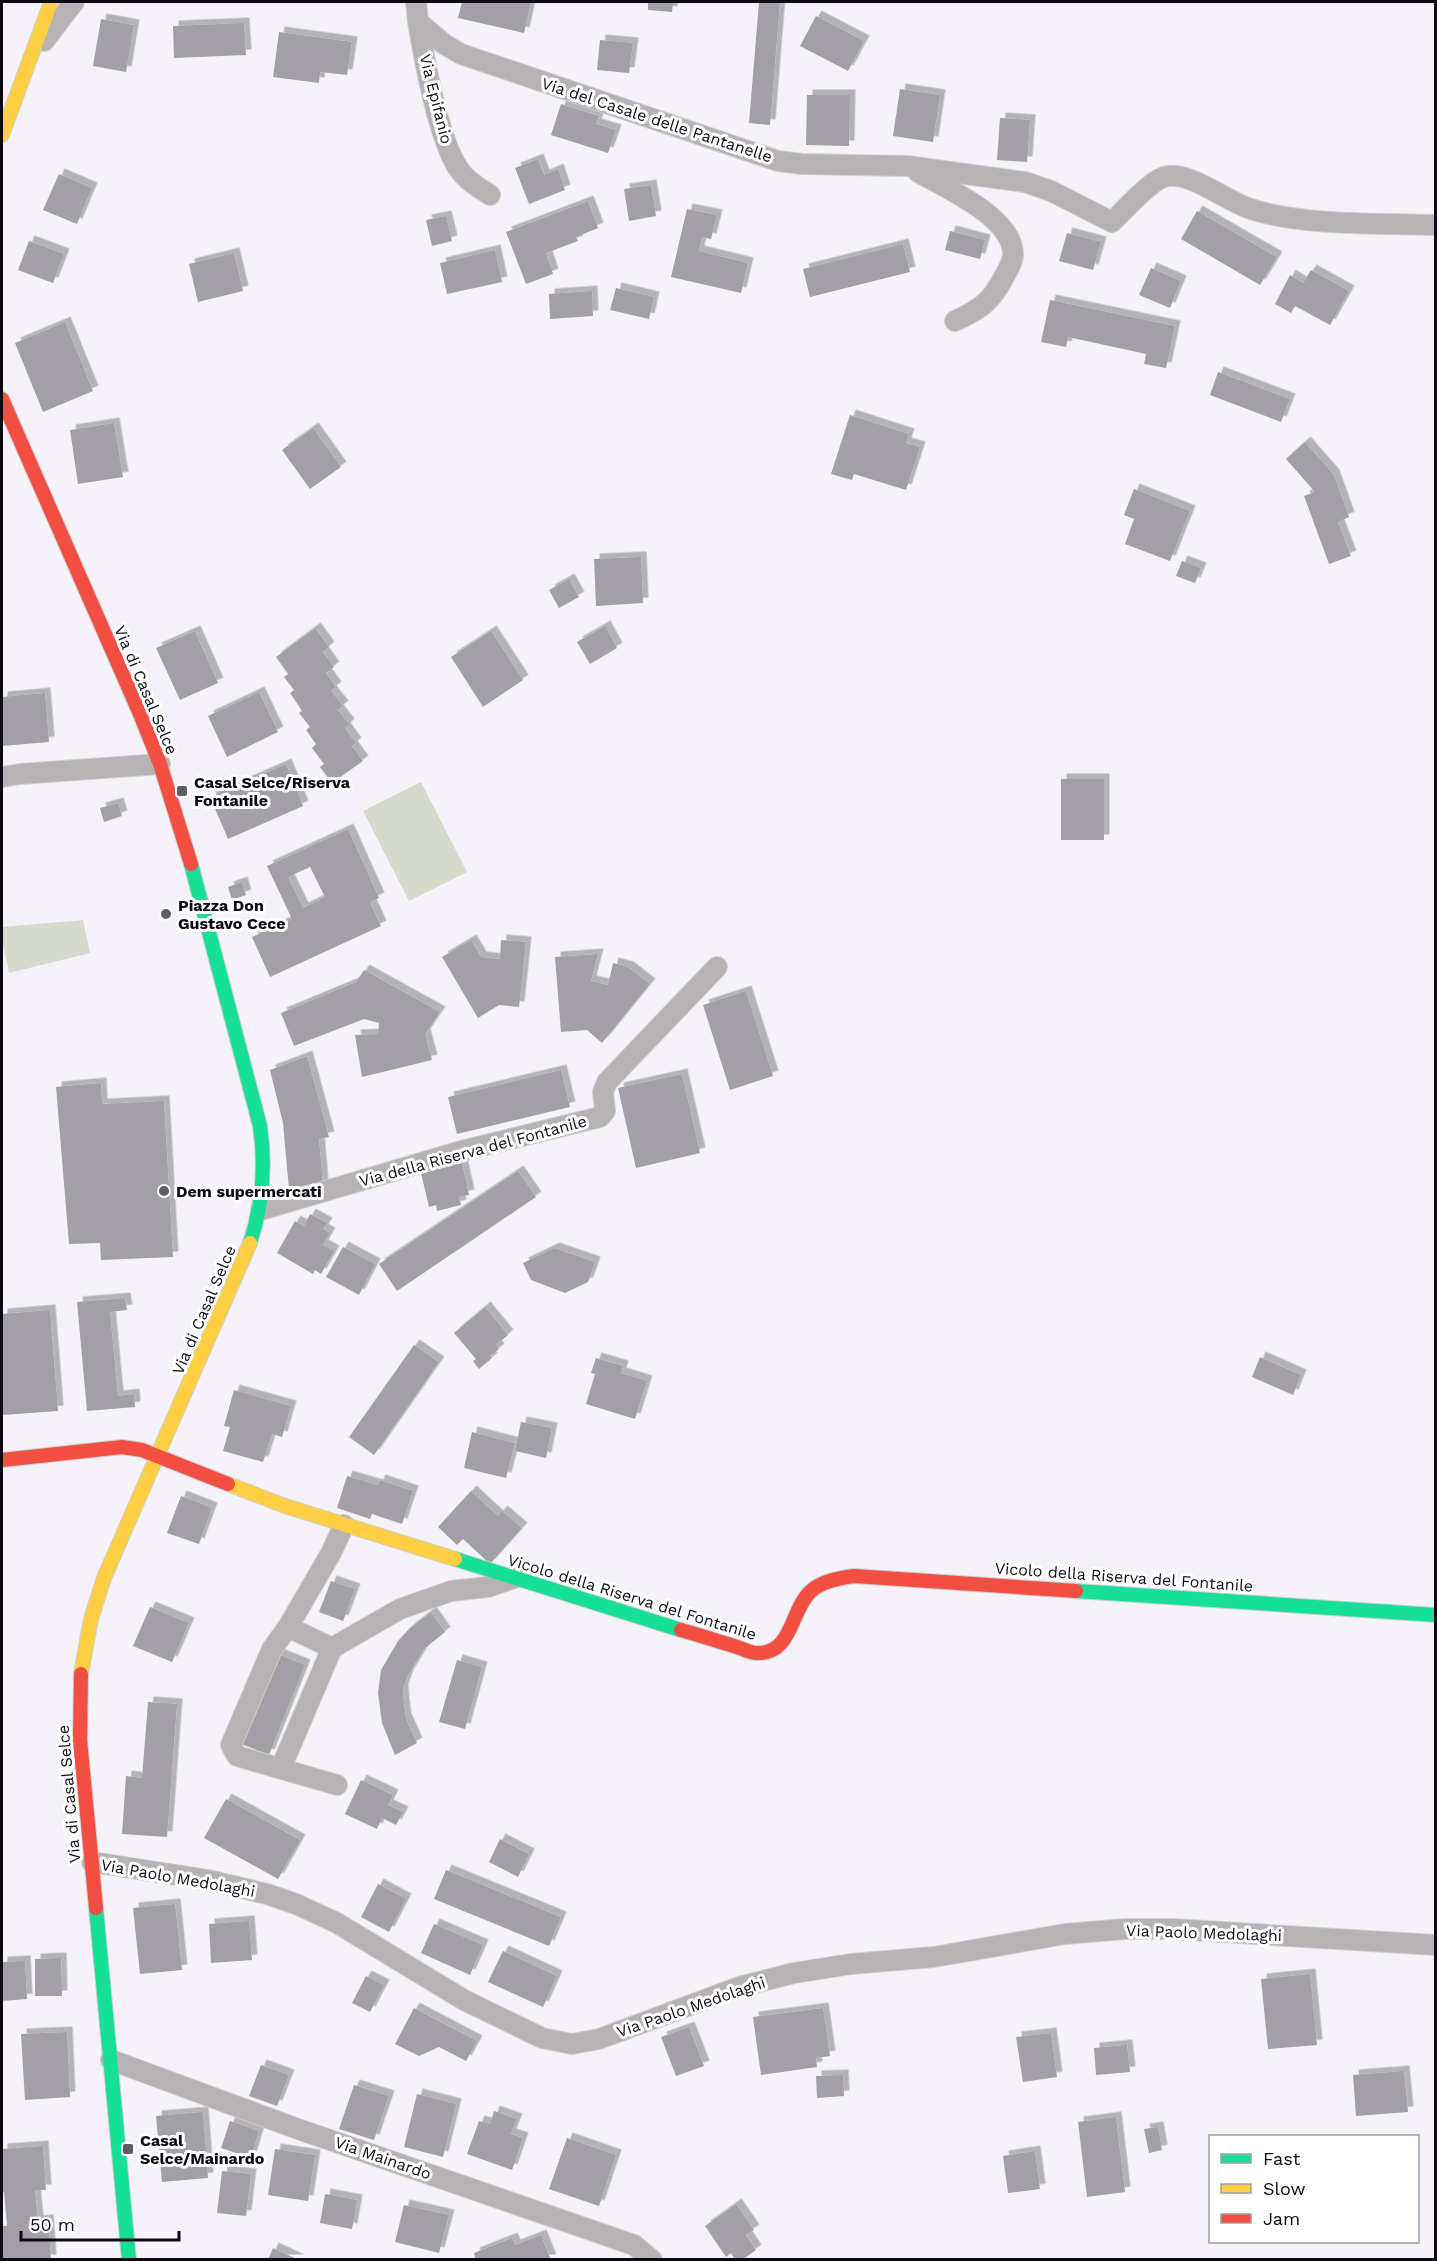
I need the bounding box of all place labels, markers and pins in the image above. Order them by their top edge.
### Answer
place label: Casal Selce/Riserva Fontanile [194,773,351,810]
marker: Casal Selce/Riserva Fontanile [175,784,189,798]
place label: Piazza Don Gustavo Cece [178,896,286,933]
marker: Piazza Don Gustavo Cece [159,907,173,921]
place label: Dem supermercati [176,1182,322,1201]
marker: Dem supermercati [157,1184,171,1198]
place label: Casal Selce/Mainardo [140,2131,265,2168]
marker: Casal Selce/Mainardo [121,2142,135,2156]

